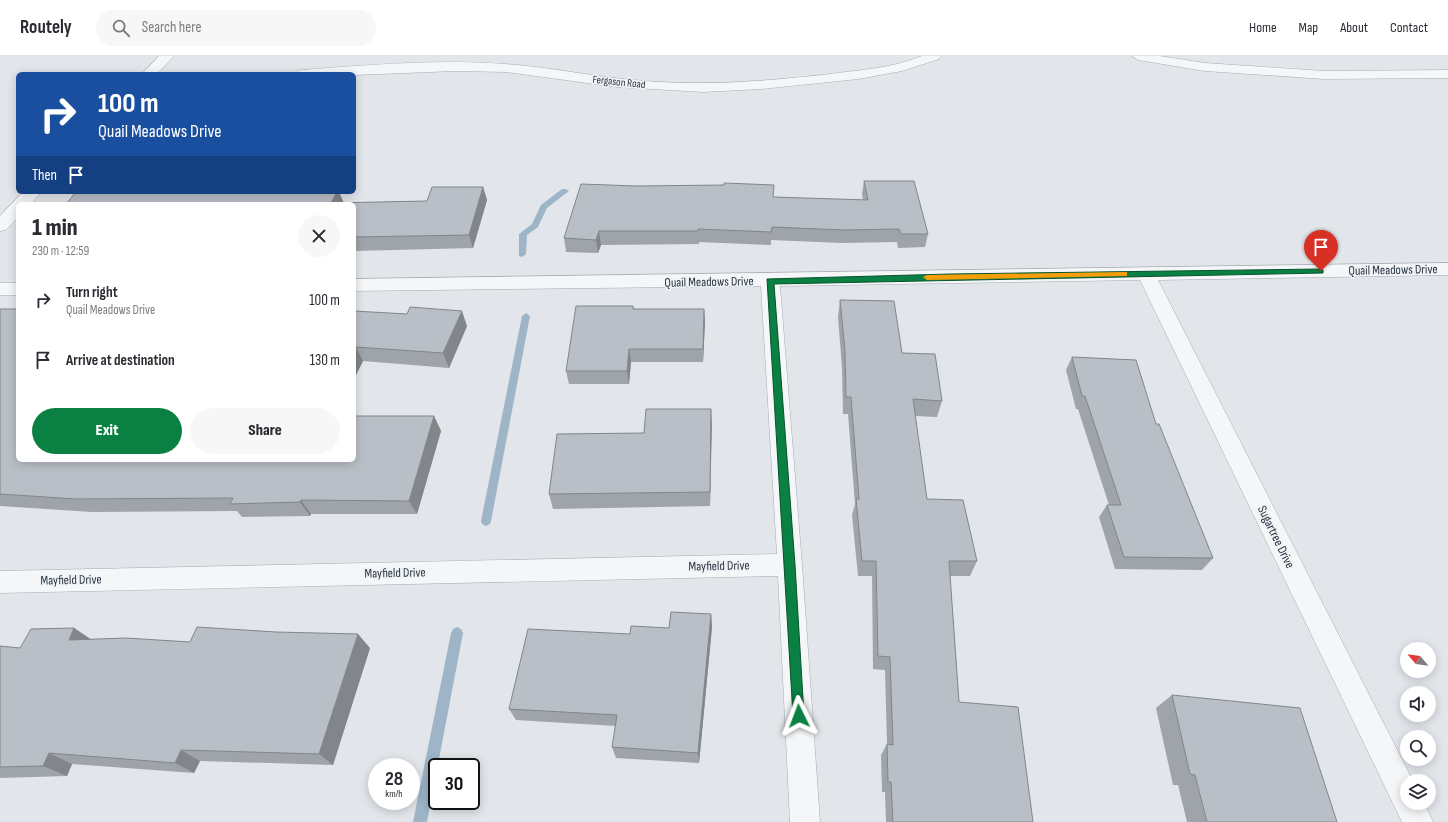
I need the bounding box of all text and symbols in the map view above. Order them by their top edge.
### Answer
search box [96,10,376,46]
text: Routely [20,16,72,39]
icon: search [110,17,132,39]
text: Search here [142,18,201,37]
text: Home [1249,19,1277,36]
text: Map [1299,19,1318,36]
text: About [1340,19,1368,36]
text: Contact [1390,19,1428,36]
street label: Fergason Road [592,73,646,91]
text: 100 m [98,87,159,120]
icon: right [32,88,84,140]
text: Quail Meadows Drive [98,121,222,142]
icon: arrive [65,164,87,186]
text: Then [32,166,57,185]
text: 1 min [32,213,78,242]
button: close [298,215,340,257]
pin [1304,230,1338,271]
icon: arrive [1310,236,1332,258]
text: 230 m · 12:59 [32,243,89,259]
street label: Quail Meadows Drive [1348,261,1438,279]
street label: Quail Meadows Drive [664,273,754,291]
text: Turn right [66,283,118,302]
icon: right [32,289,54,311]
text: 100 m [309,291,340,310]
text: Quail Meadows Drive [66,302,155,318]
icon: arrive [32,349,54,371]
text: Arrive at destination [66,351,175,370]
text: 130 m [310,351,340,370]
button: Exit [32,408,182,454]
button: Share [190,408,340,454]
street label: Sugartree Drive [1254,503,1298,571]
street label: Mayfield Drive [688,557,750,575]
street label: Mayfield Drive [364,564,426,582]
street label: Mayfield Drive [40,571,102,589]
north arrow [1400,642,1436,678]
map controls [1400,642,1436,810]
button: sound [1400,686,1436,722]
position arrow [778,695,820,737]
button: search [1400,730,1436,766]
speed limit sign: 30 [428,758,480,810]
text: 28 [385,767,403,791]
button: layers [1400,774,1436,810]
text: km/h [385,788,403,800]

